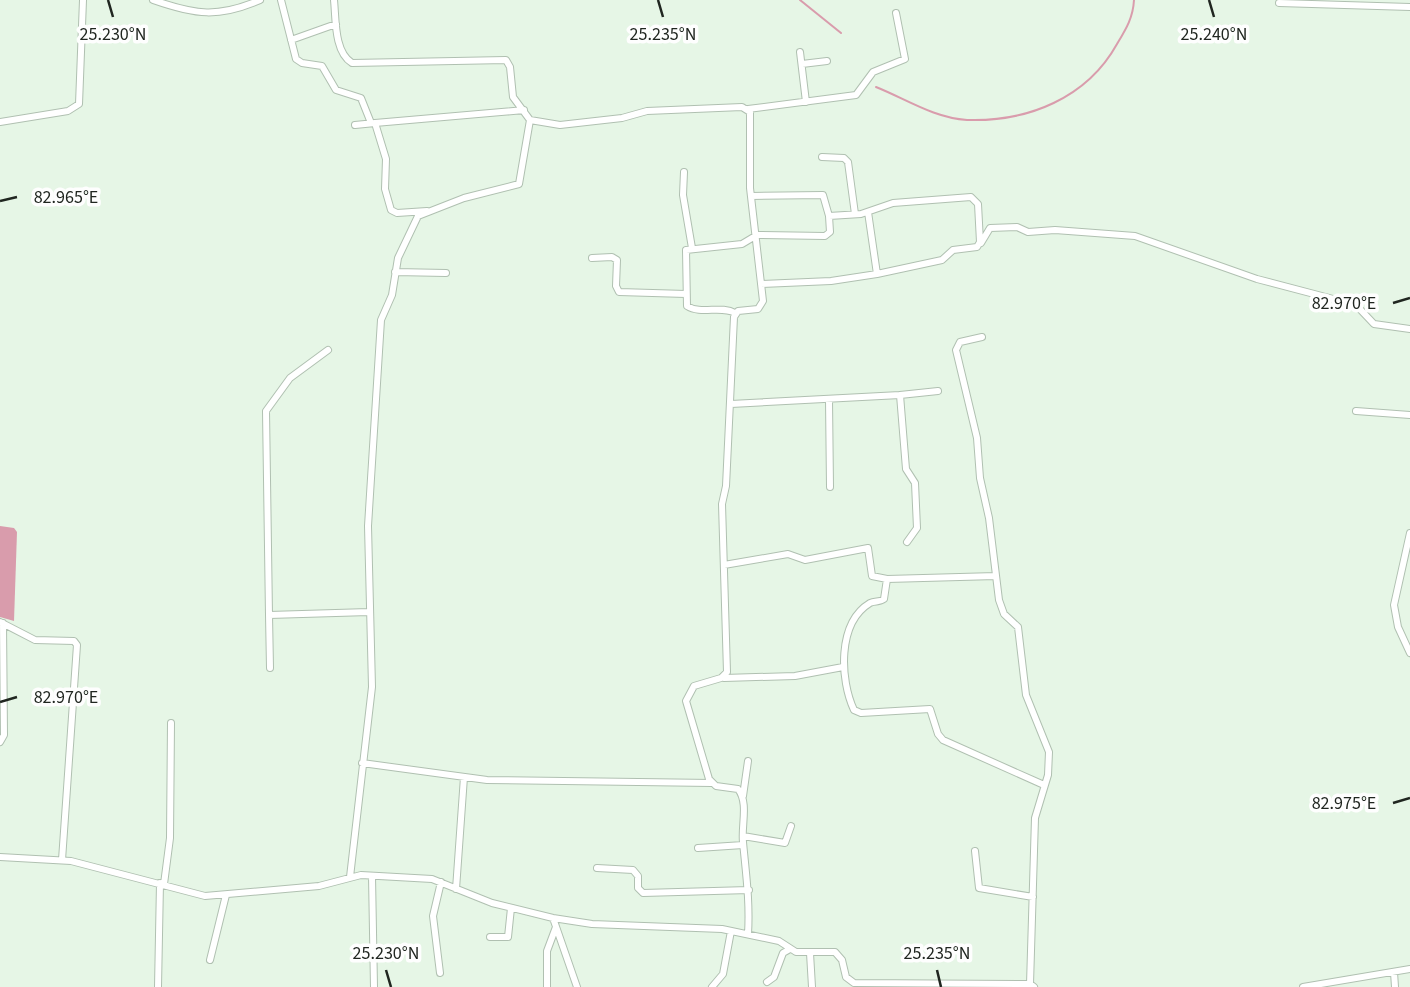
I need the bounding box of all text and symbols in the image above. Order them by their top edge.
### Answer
text: 25.230°N [80,22,146,47]
text: 25.235°N [630,22,696,47]
text: 25.240°N [1181,22,1247,47]
text: 82.965°E [34,185,98,210]
text: 82.970°E [1312,291,1376,316]
text: 82.970°E [34,685,98,710]
text: 82.975°E [1312,791,1376,816]
text: 25.230°N [353,941,419,966]
text: 25.235°N [904,941,970,966]

